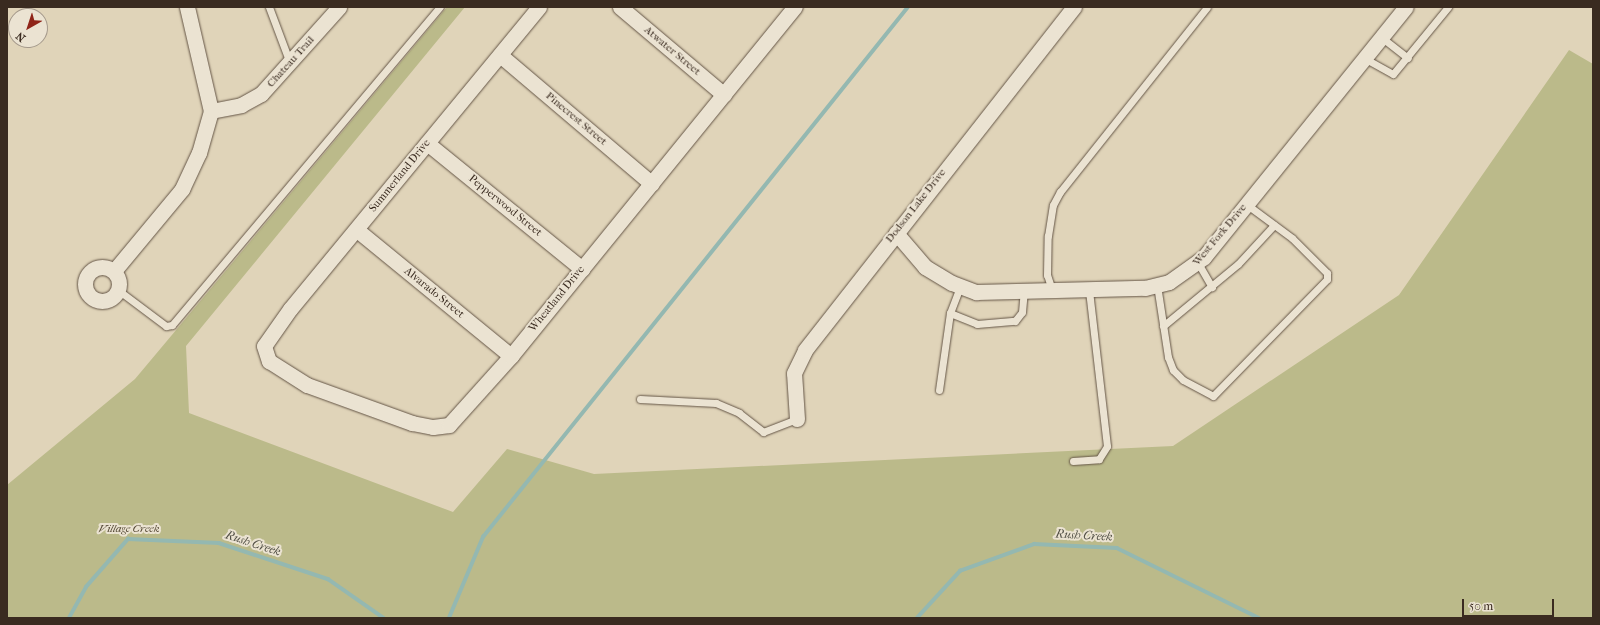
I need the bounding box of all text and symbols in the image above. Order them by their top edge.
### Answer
north arrow [8,8,48,48]
street label: Atwater Street [641,24,703,78]
text: N [13,29,28,45]
street label: Chateau Trail [265,34,317,90]
street label: Pinecrest Street [543,90,609,148]
street label: Summerland Drive [367,137,433,215]
street label: Dodson Lake Drive [883,166,949,246]
street label: Pepperwood Street [466,172,544,240]
street label: West Fork Drive [1190,201,1250,269]
street label: Wheatland Drive [526,263,588,335]
street label: Alvarado Street [401,265,467,321]
park label: Village Creek [98,522,160,536]
water label: Rush Creek [1055,527,1113,545]
water label: Rush Creek [224,528,282,560]
scale bar [1464,591,1556,617]
text: 50 m [1469,599,1493,613]

